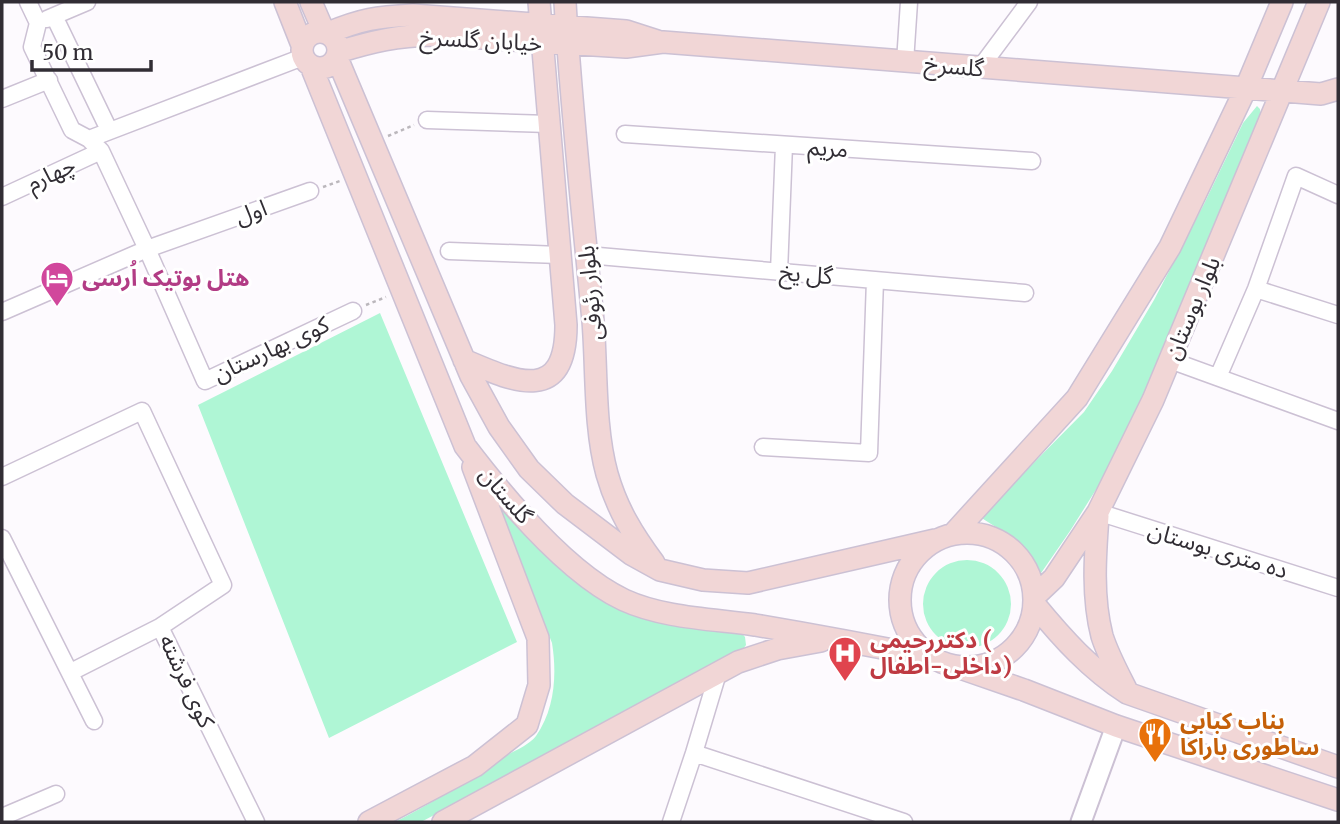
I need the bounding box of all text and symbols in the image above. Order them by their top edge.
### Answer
street label: خیابان گلسرخ [419,22,543,60]
scale bar [32,28,150,72]
text: 50 m [42,39,93,66]
street label: گلسرخ [923,48,986,86]
street label: مریم [807,132,849,166]
street label: چهارم [22,150,82,201]
street label: اول [231,192,271,231]
street label: بلوار رئوفی [571,244,608,342]
street label: بلوار بوستان [1157,252,1226,364]
street label: گل یخ [778,257,834,293]
hotel icon: هتل بوتیک اُرسی [38,259,76,308]
place label: هتل بوتیک اُرسی [82,259,249,292]
street label: کوی بهارستان [208,309,334,388]
street label: گلستان [473,460,540,530]
street label: ده متری بوستان [1145,515,1292,585]
place label: دکتررحیمی ( داخلی-اطفال) [870,625,1012,680]
street label: کوی فرشته [153,629,222,733]
hospital icon: دکتررحیمی ( داخلی-اطفال) [826,634,864,683]
place label: بناب کبابی ساطوری باراکا [1180,706,1319,761]
restaurant icon: بناب کبابی ساطوری باراکا [1136,715,1174,764]

